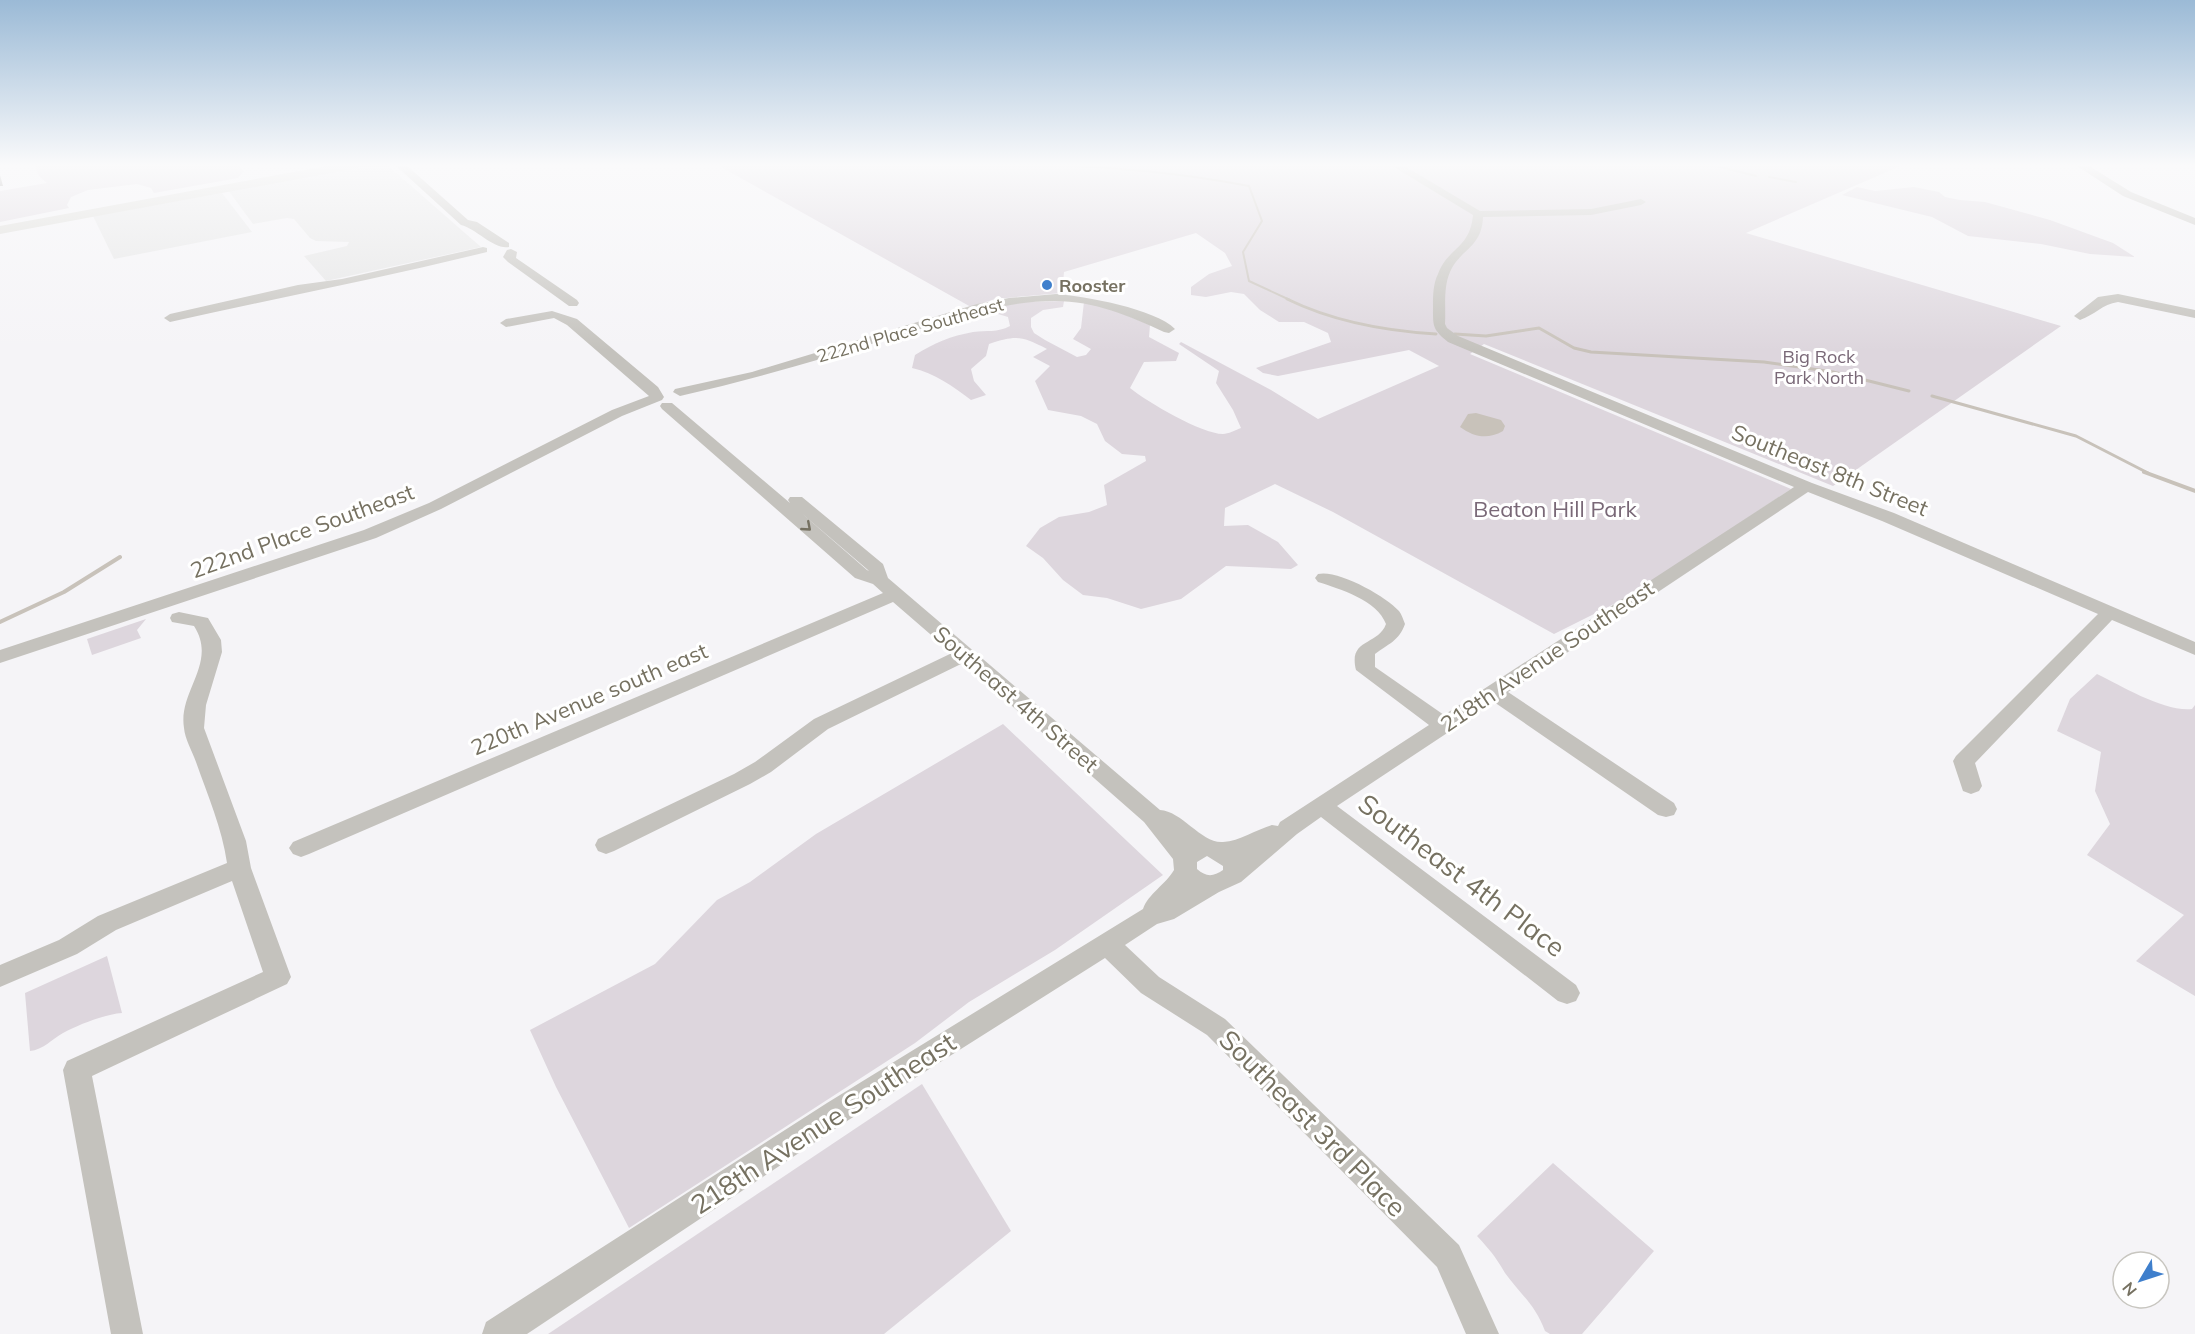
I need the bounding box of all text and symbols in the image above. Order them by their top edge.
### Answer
place label: Rooster [1059,274,1126,297]
marker: Rooster [1040,278,1054,292]
street label: 222nd Place Southeast [814,292,1006,368]
park label: Big Rock Park North [1774,345,1864,389]
street label: Southeast 8th Street [1728,418,1933,522]
street label: 222nd Place Southeast [186,477,418,584]
park label: Beaton Hill Park [1473,495,1637,523]
one-way arrow [800,520,811,531]
street label: 218th Avenue Southeast [1435,574,1659,738]
street label: Southeast 4th Street [928,620,1104,778]
street label: 220th Avenue south east [466,636,712,762]
street label: Southeast 4th Place [1352,786,1572,964]
street label: Southeast 3rd Place [1212,1022,1414,1224]
street label: 218th Avenue Southeast [684,1025,962,1221]
north arrow [2111,1250,2171,1310]
text: N [2118,1278,2141,1300]

